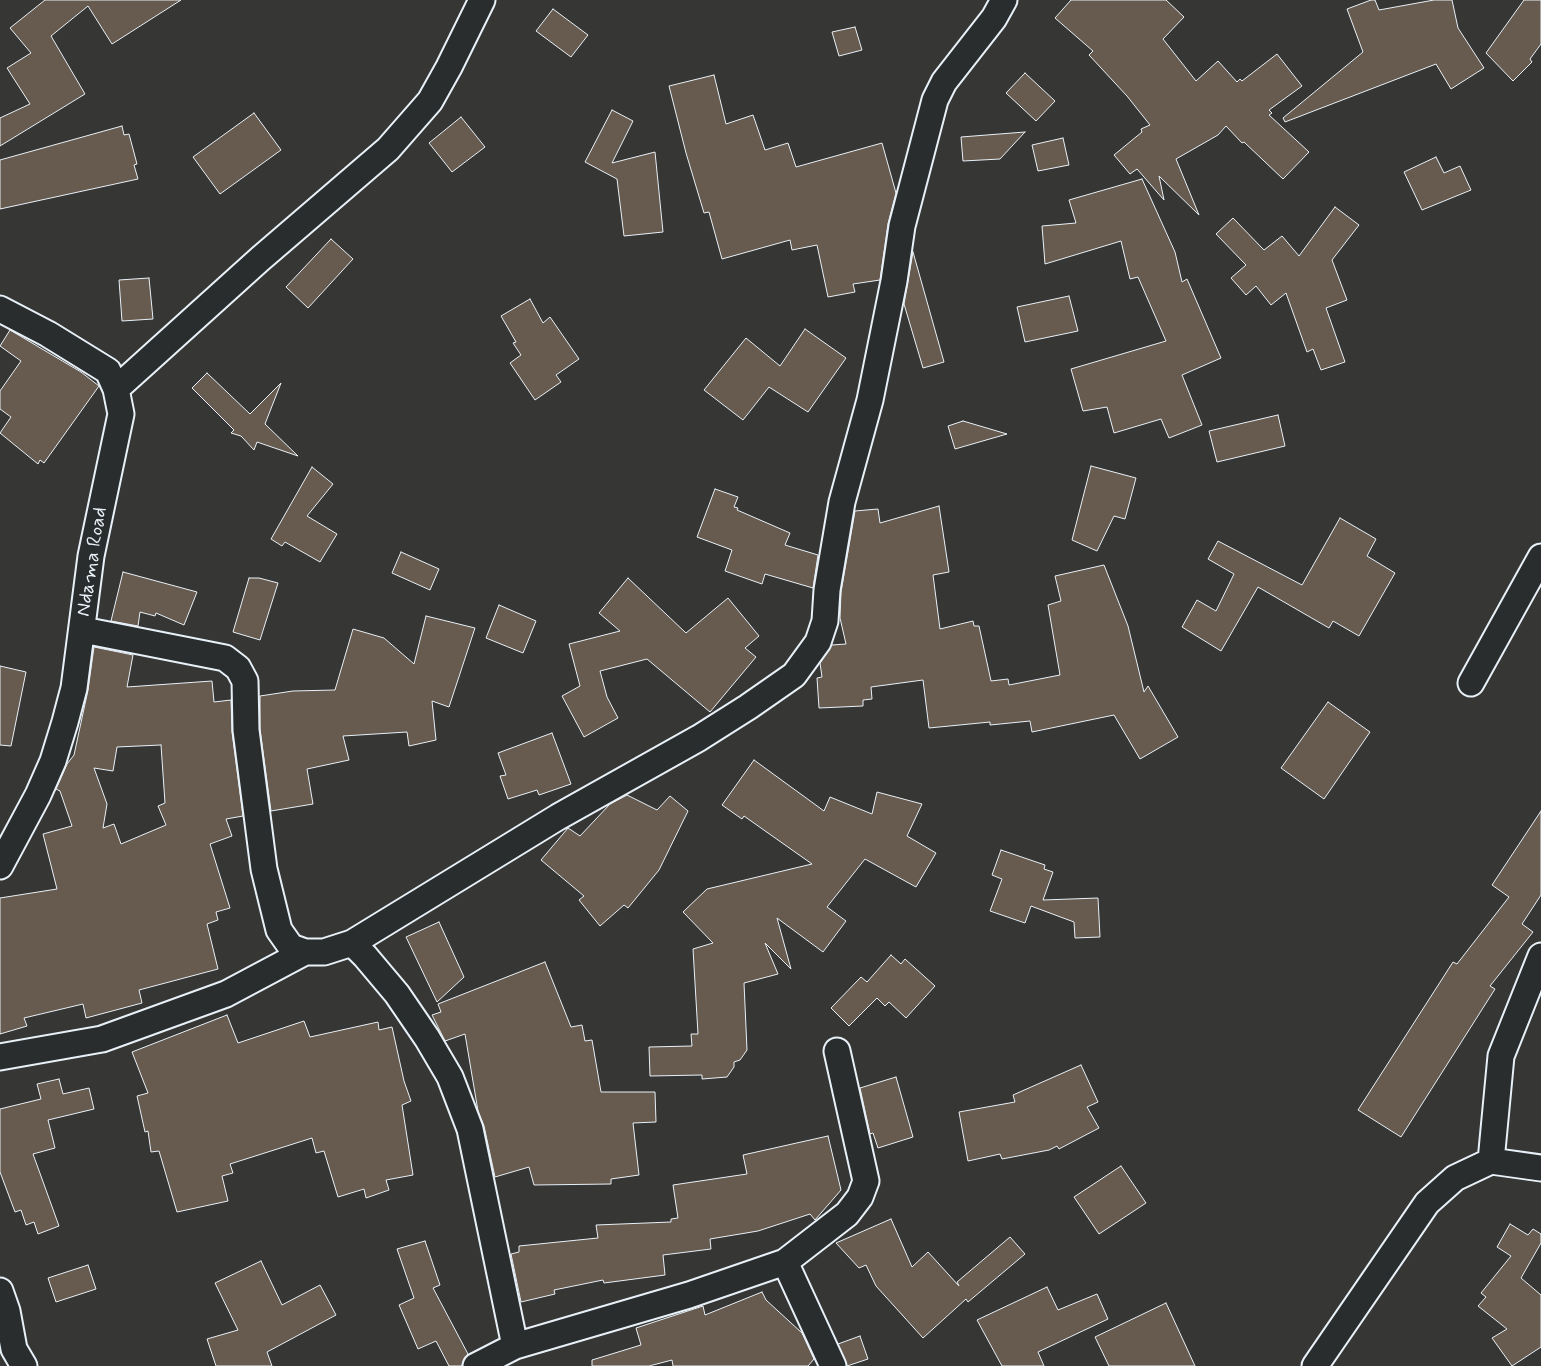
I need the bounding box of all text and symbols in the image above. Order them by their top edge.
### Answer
street label: Ndama Road [73,506,113,618]

